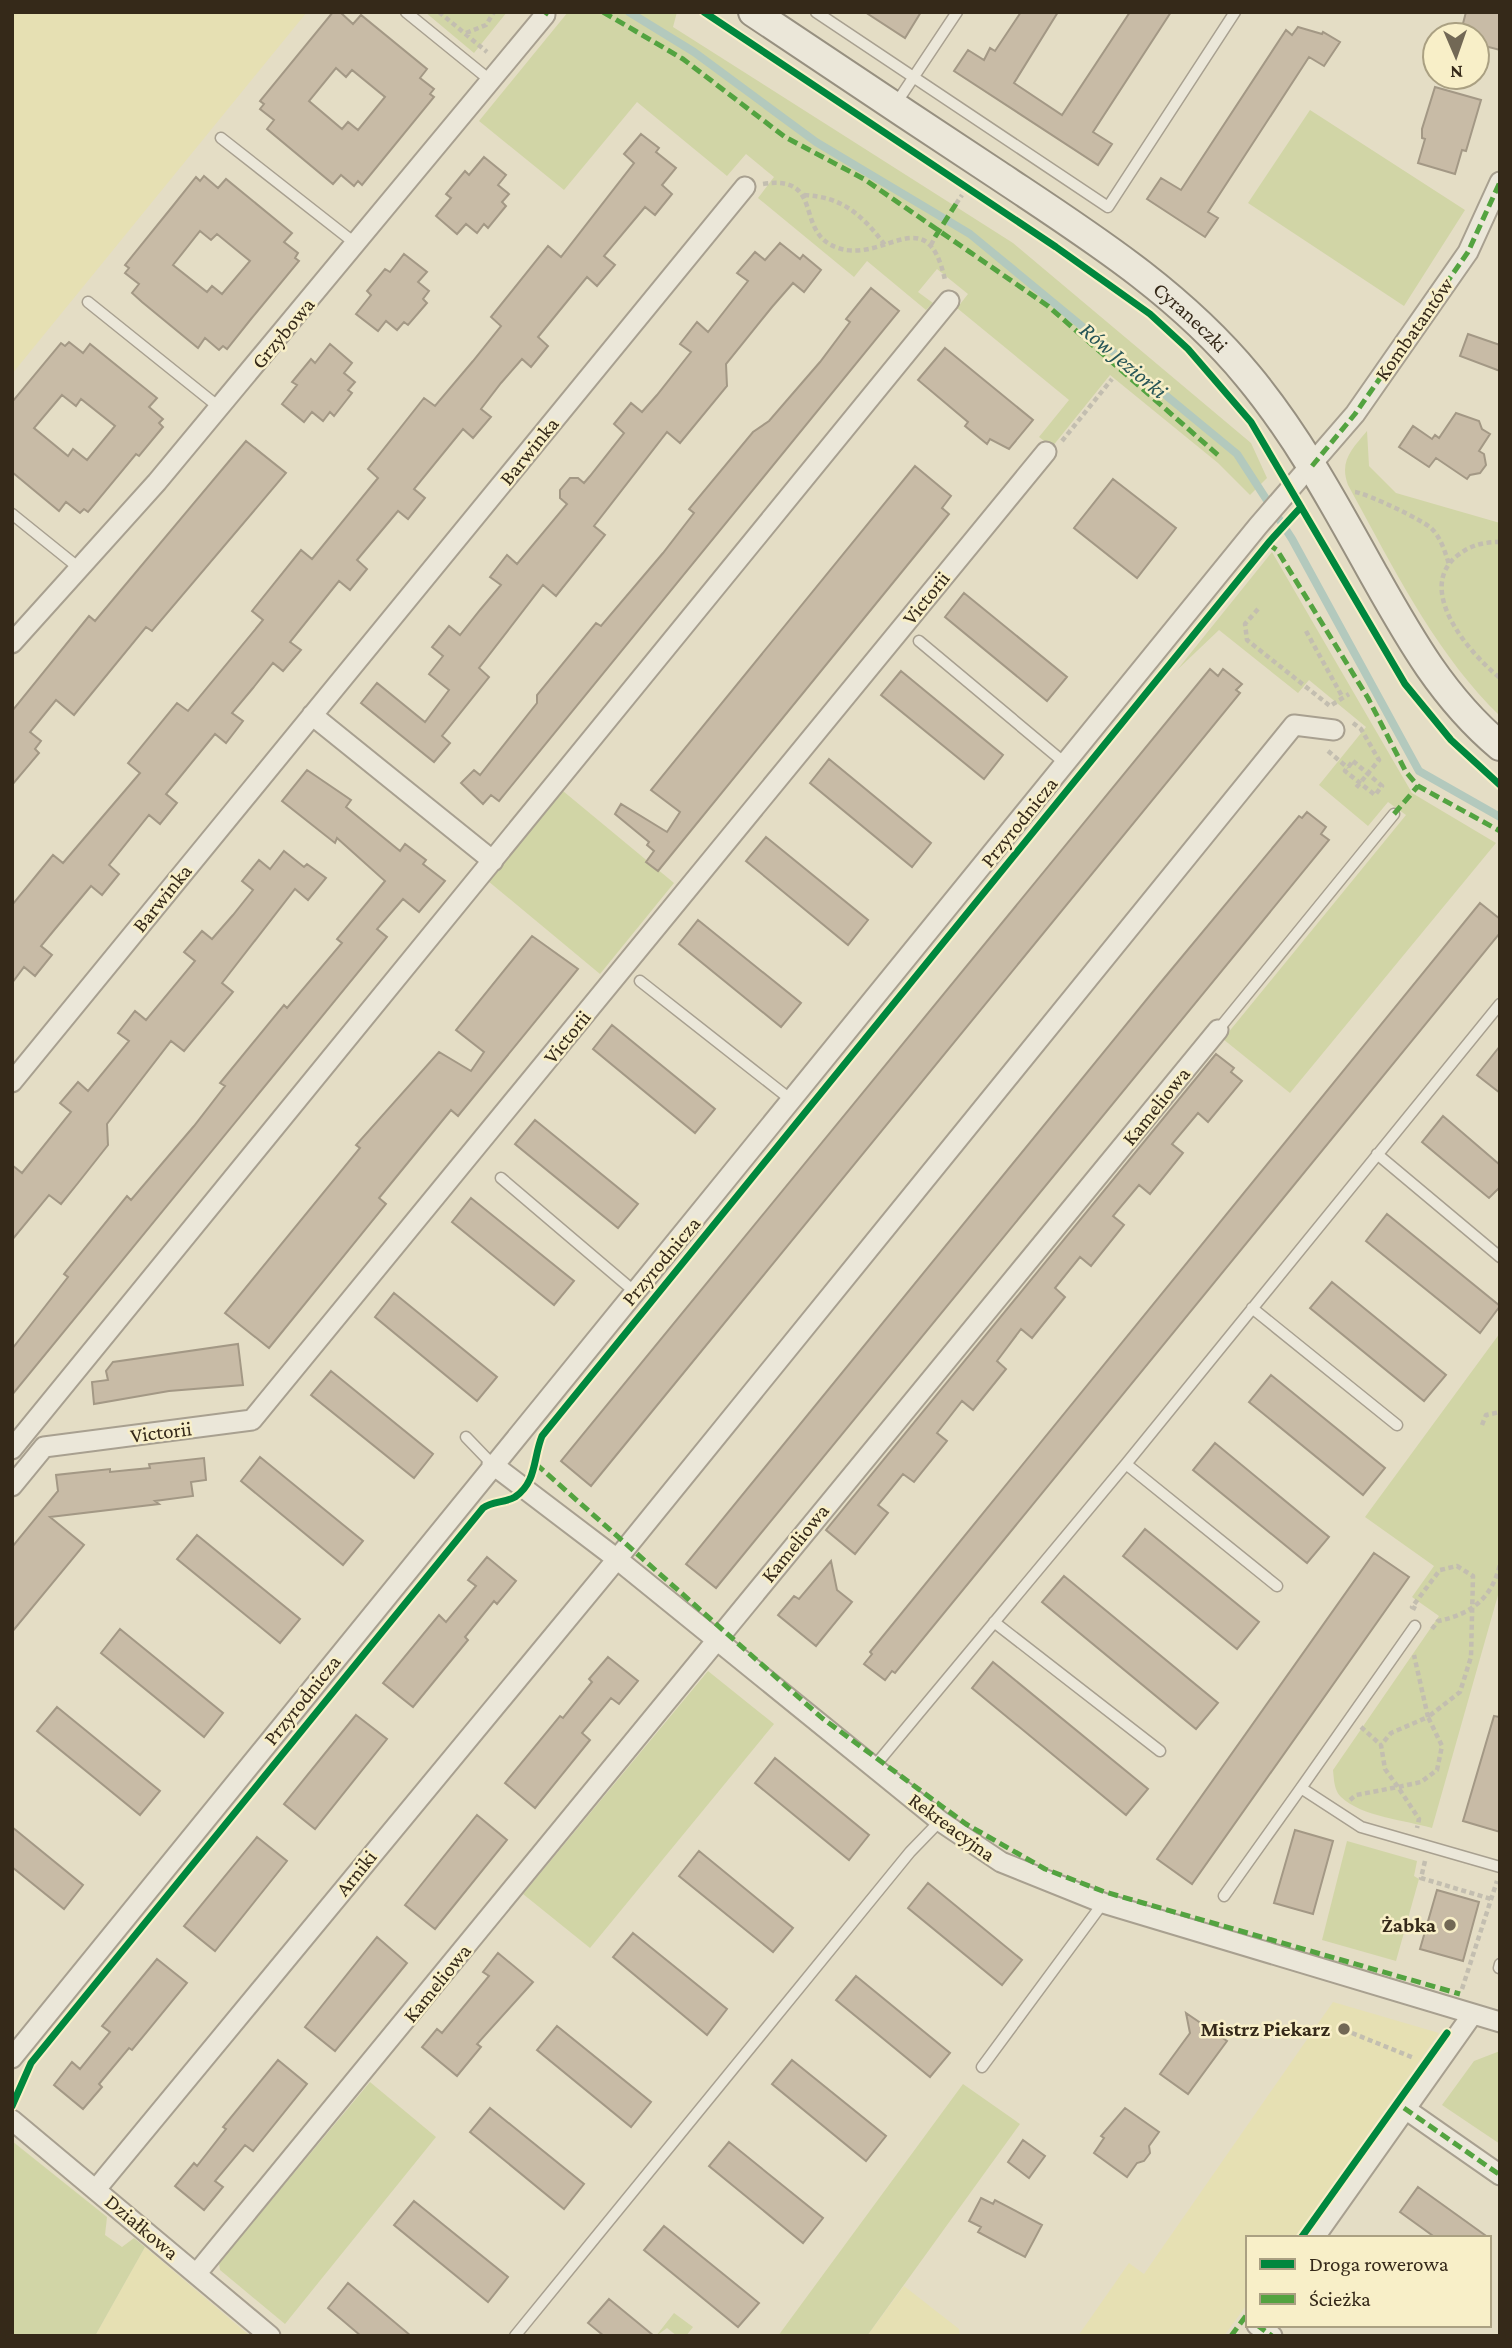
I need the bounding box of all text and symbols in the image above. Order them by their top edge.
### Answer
north arrow [1421,21,1491,91]
text: N [1450,62,1463,83]
street label: Kombatantów [1370,272,1459,385]
street label: Cyraneczki [1149,277,1233,358]
street label: Grzybowa [246,292,320,373]
water label: Rów Jeziorki [1075,316,1173,404]
street label: Barwinka [494,412,564,490]
street label: Victorii [897,566,955,629]
street label: Przyrodnicza [975,772,1063,872]
street label: Barwinka [127,859,197,937]
street label: Victorii [538,1005,596,1068]
street label: Kameliowa [1117,1062,1195,1150]
street label: Przyrodnicza [617,1211,705,1310]
street label: Victorii [129,1416,194,1448]
street label: Kameliowa [756,1499,834,1587]
street label: Przyrodnicza [258,1650,346,1750]
street label: Rekreacyjna [904,1788,1000,1867]
street label: Arniki [330,1845,382,1901]
place label: Żabka [1381,1913,1437,1937]
marker: Żabka [1442,1917,1458,1933]
street label: Kameliowa [398,1939,476,2027]
place label: Mistrz Piekarz [1201,2017,1330,2041]
marker: Mistrz Piekarz [1336,2021,1352,2037]
street label: Działkowa [100,2189,184,2265]
legend [1246,2236,1491,2327]
text: Droga rowerowa [1309,2252,1449,2276]
text: Ścieżka [1309,2287,1371,2311]

